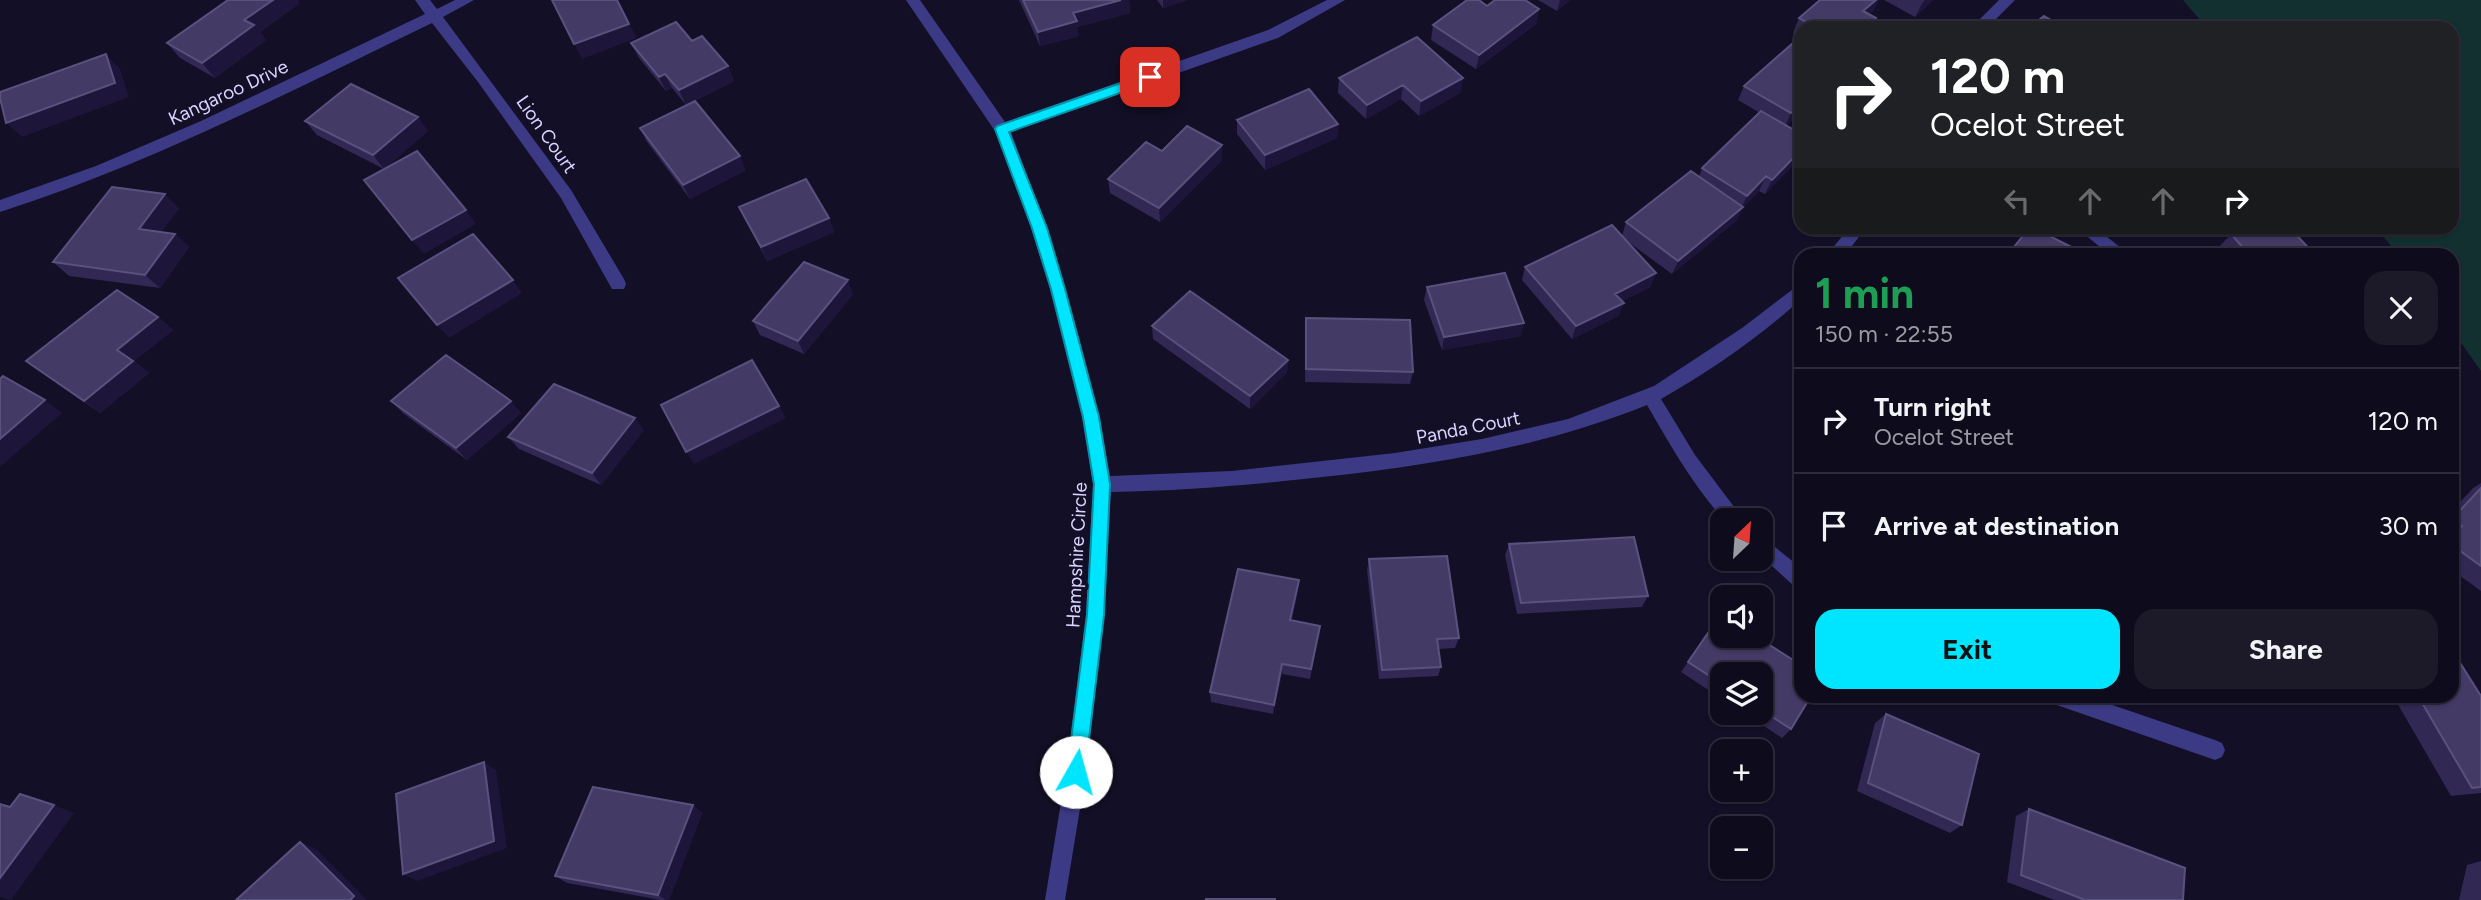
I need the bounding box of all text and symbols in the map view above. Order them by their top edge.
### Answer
text: 120 m [1930,46,2065,105]
pin [1120,47,1180,107]
icon: right [1815,49,1906,140]
street label: Kangaroo Drive [165,55,292,130]
icon: arrive [1131,58,1169,96]
street label: Lion Court [511,91,582,178]
text: Ocelot Street [1930,106,2125,144]
icon: left [1998,182,2036,220]
icon: ahead [2071,182,2109,220]
icon: ahead [2144,182,2182,220]
icon: right [2217,182,2255,220]
text: 1 min [1815,268,1914,319]
button: close [2364,271,2438,345]
text: 150 m · 22:55 [1815,320,1953,348]
text: Turn right [1874,391,1991,423]
icon: right [1815,402,1853,440]
text: 120 m [2368,405,2438,437]
street label: Panda Court [1414,406,1522,449]
text: Ocelot Street [1874,423,2014,451]
street label: Hampshire Circle [1061,481,1092,629]
icon: arrive [1815,507,1853,545]
north arrow [1710,508,1773,570]
map controls [1710,508,1773,879]
text: Arrive at destination [1874,510,2119,542]
text: 30 m [2379,510,2438,542]
button: sound [1710,585,1773,648]
button: Exit [1815,609,2120,689]
button: Share [2134,609,2438,689]
button: layers [1710,662,1773,725]
position arrow [1039,735,1113,809]
button: + [1710,739,1773,802]
button: − [1710,816,1773,879]

